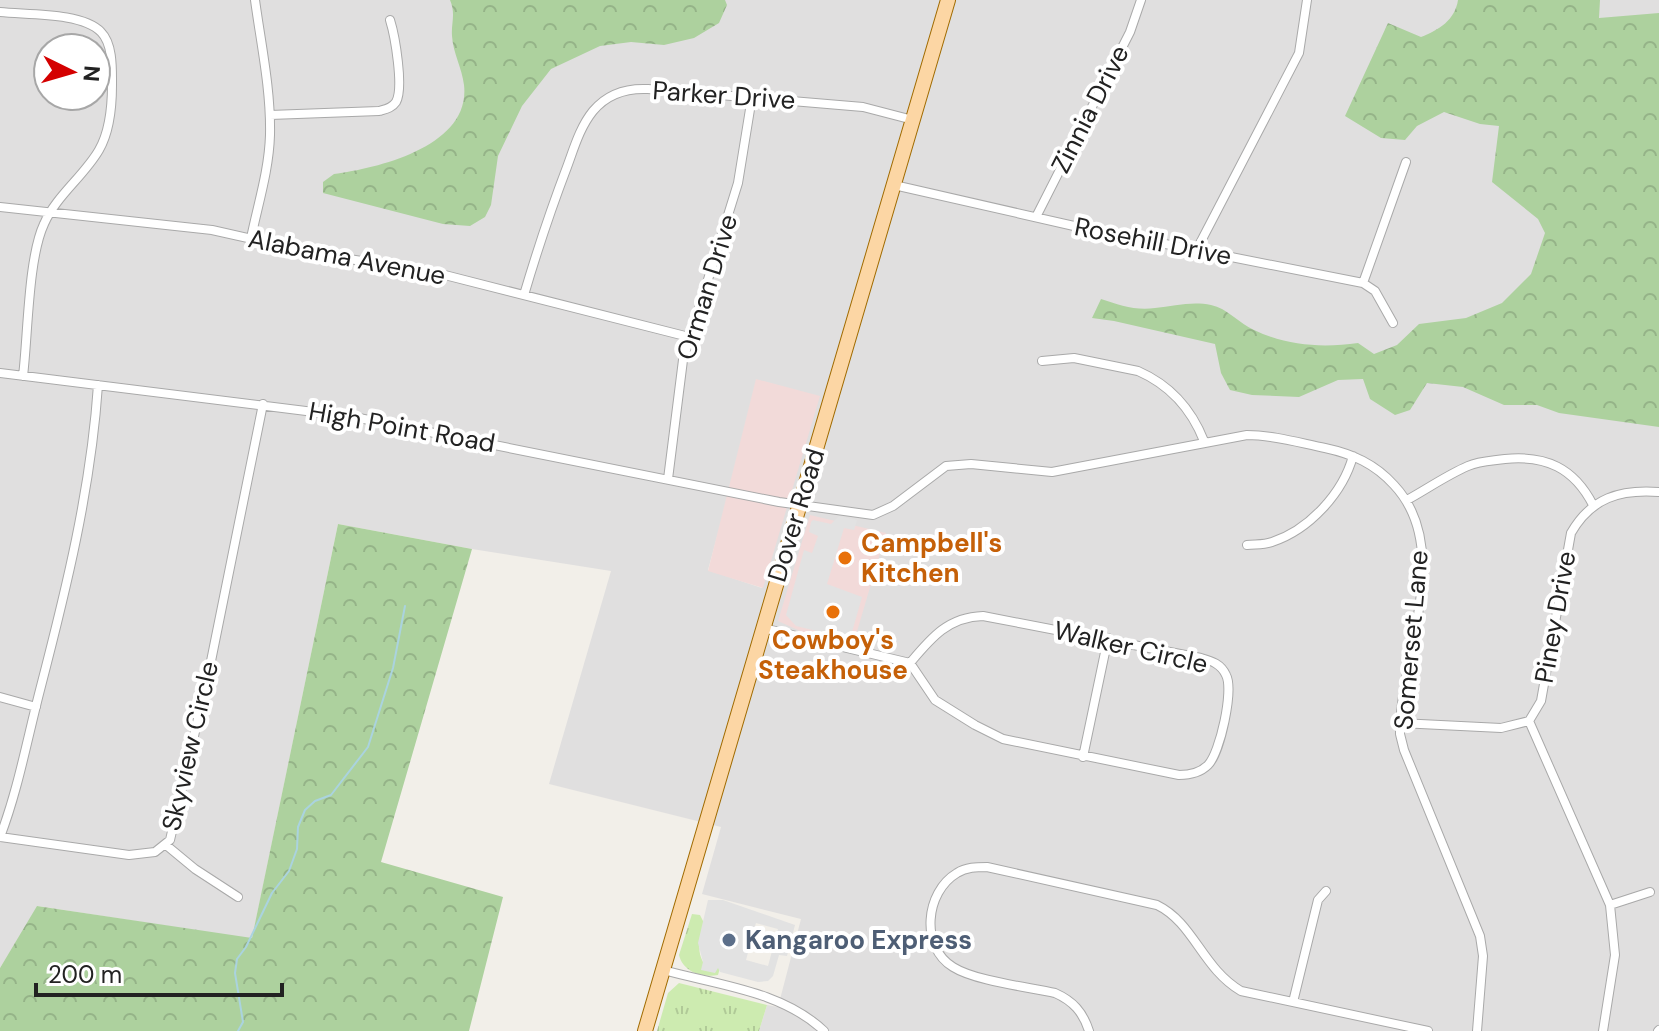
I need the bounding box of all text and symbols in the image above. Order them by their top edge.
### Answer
north arrow [32,32,112,112]
street label: Zinnia Drive [1043,39,1137,179]
text: N [76,64,107,83]
street label: Parker Drive [651,73,797,117]
street label: Rosehill Drive [1072,209,1234,273]
street label: Orman Drive [669,210,745,364]
street label: Alabama Avenue [245,221,449,293]
street label: High Point Road [306,394,498,460]
street label: Dover Road [760,444,832,586]
place label: Campbell's Kitchen [861,526,1002,590]
street label: Piney Drive [1527,548,1583,686]
marker: Campbell's Kitchen [836,549,854,567]
street label: Somerset Lane [1386,549,1436,731]
marker: Cowboy's Steakhouse [824,603,842,621]
street label: Walker Circle [1051,613,1211,681]
place label: Cowboy's Steakhouse [758,623,908,687]
street label: Skyview Circle [154,658,226,834]
place label: Kangaroo Express [745,923,972,957]
marker: Kangaroo Express [720,931,738,949]
scale bar [36,947,282,997]
text: 200 m [48,959,122,990]

